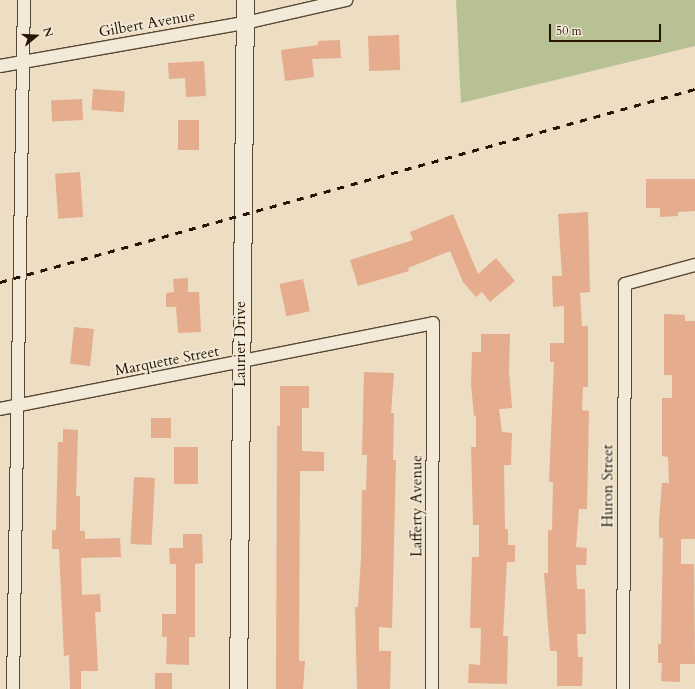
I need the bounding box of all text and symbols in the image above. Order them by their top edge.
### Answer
street label: Gilbert Avenue [97,7,197,41]
north arrow [16,16,56,56]
scale bar [551,16,663,42]
text: 50 m [556,23,582,39]
text: N [39,25,56,39]
street label: Laurier Drive [232,301,250,387]
street label: Marquette Street [113,342,221,380]
street label: Huron Street [599,445,617,527]
street label: Lafferty Avenue [408,455,426,557]

